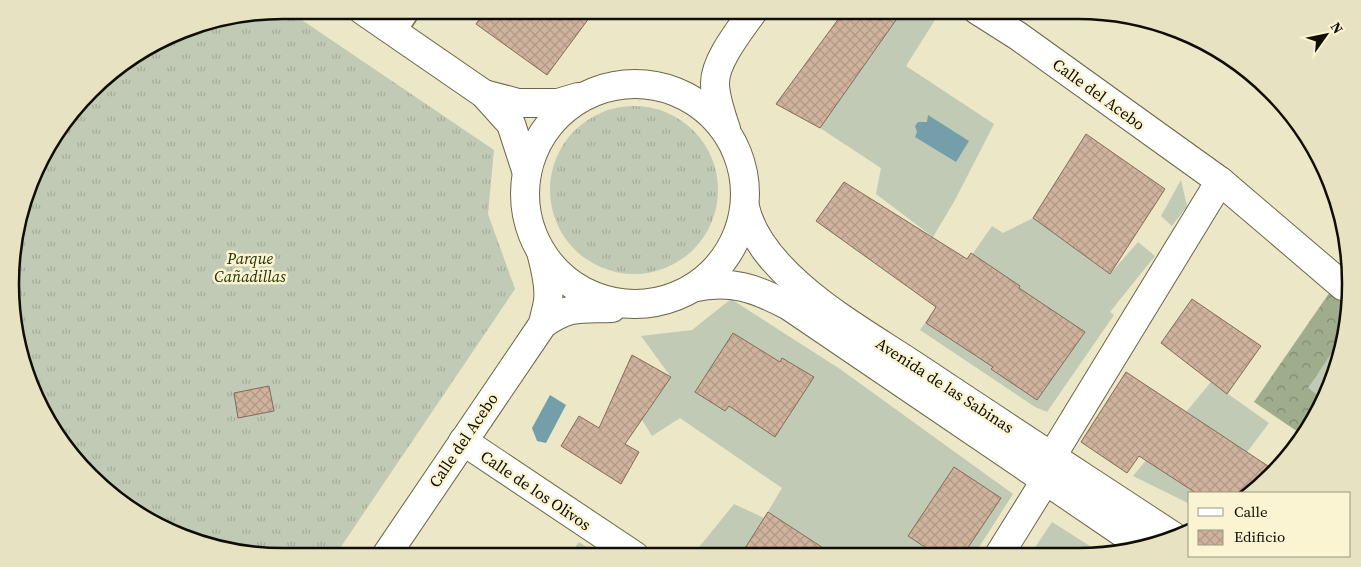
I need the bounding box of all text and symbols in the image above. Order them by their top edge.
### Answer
north arrow [1301,10,1351,60]
text: N [1326,18,1348,38]
street label: Calle del Acebo [1048,53,1150,135]
park label: Parque Cañadillas [214,247,286,287]
street label: Avenida de las Sabinas [872,332,1018,438]
street label: Calle del Acebo [423,388,503,491]
street label: Calle de los Olivos [476,445,596,535]
legend [1188,492,1351,557]
text: Calle [1234,501,1268,522]
text: Edificio [1234,526,1285,547]

